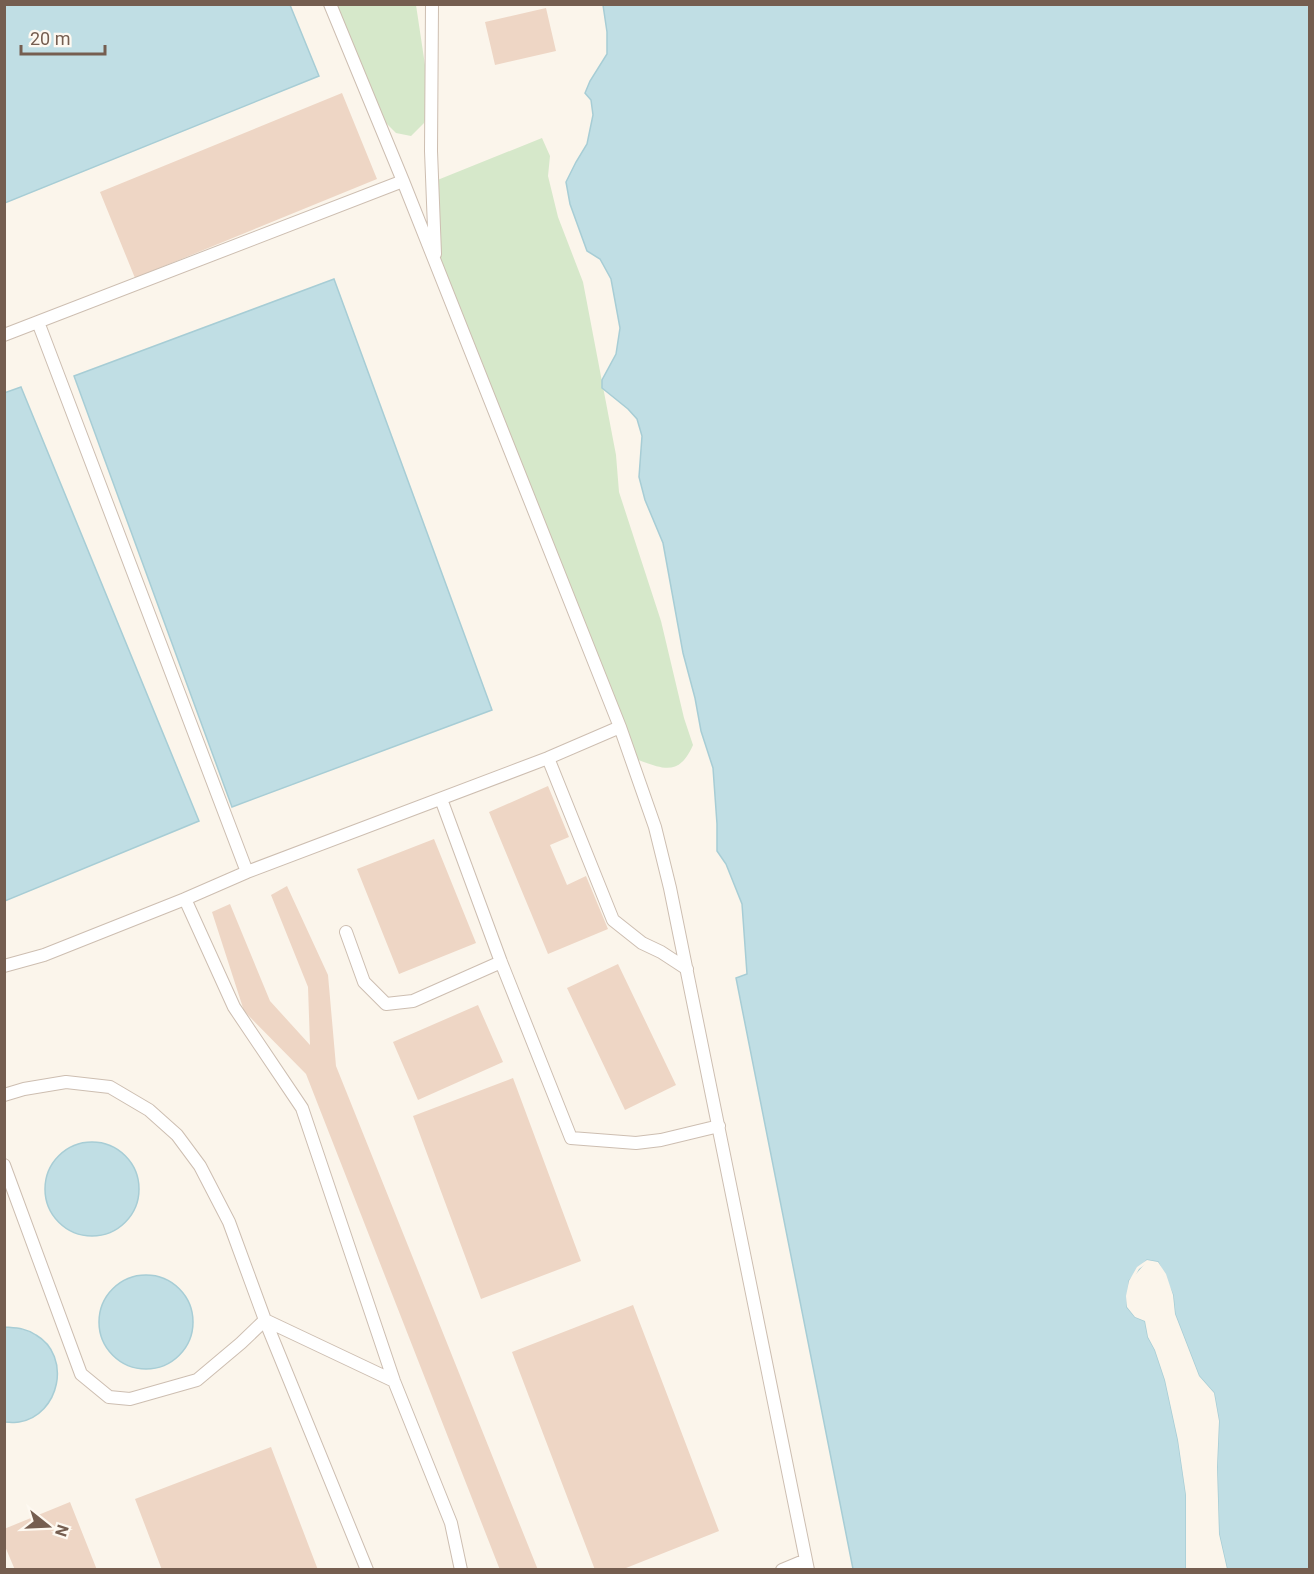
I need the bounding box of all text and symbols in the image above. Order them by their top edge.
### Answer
scale bar [21,18,105,56]
text: 20 m [30,28,70,49]
north arrow [18,1496,78,1556]
text: N [51,1522,73,1539]

